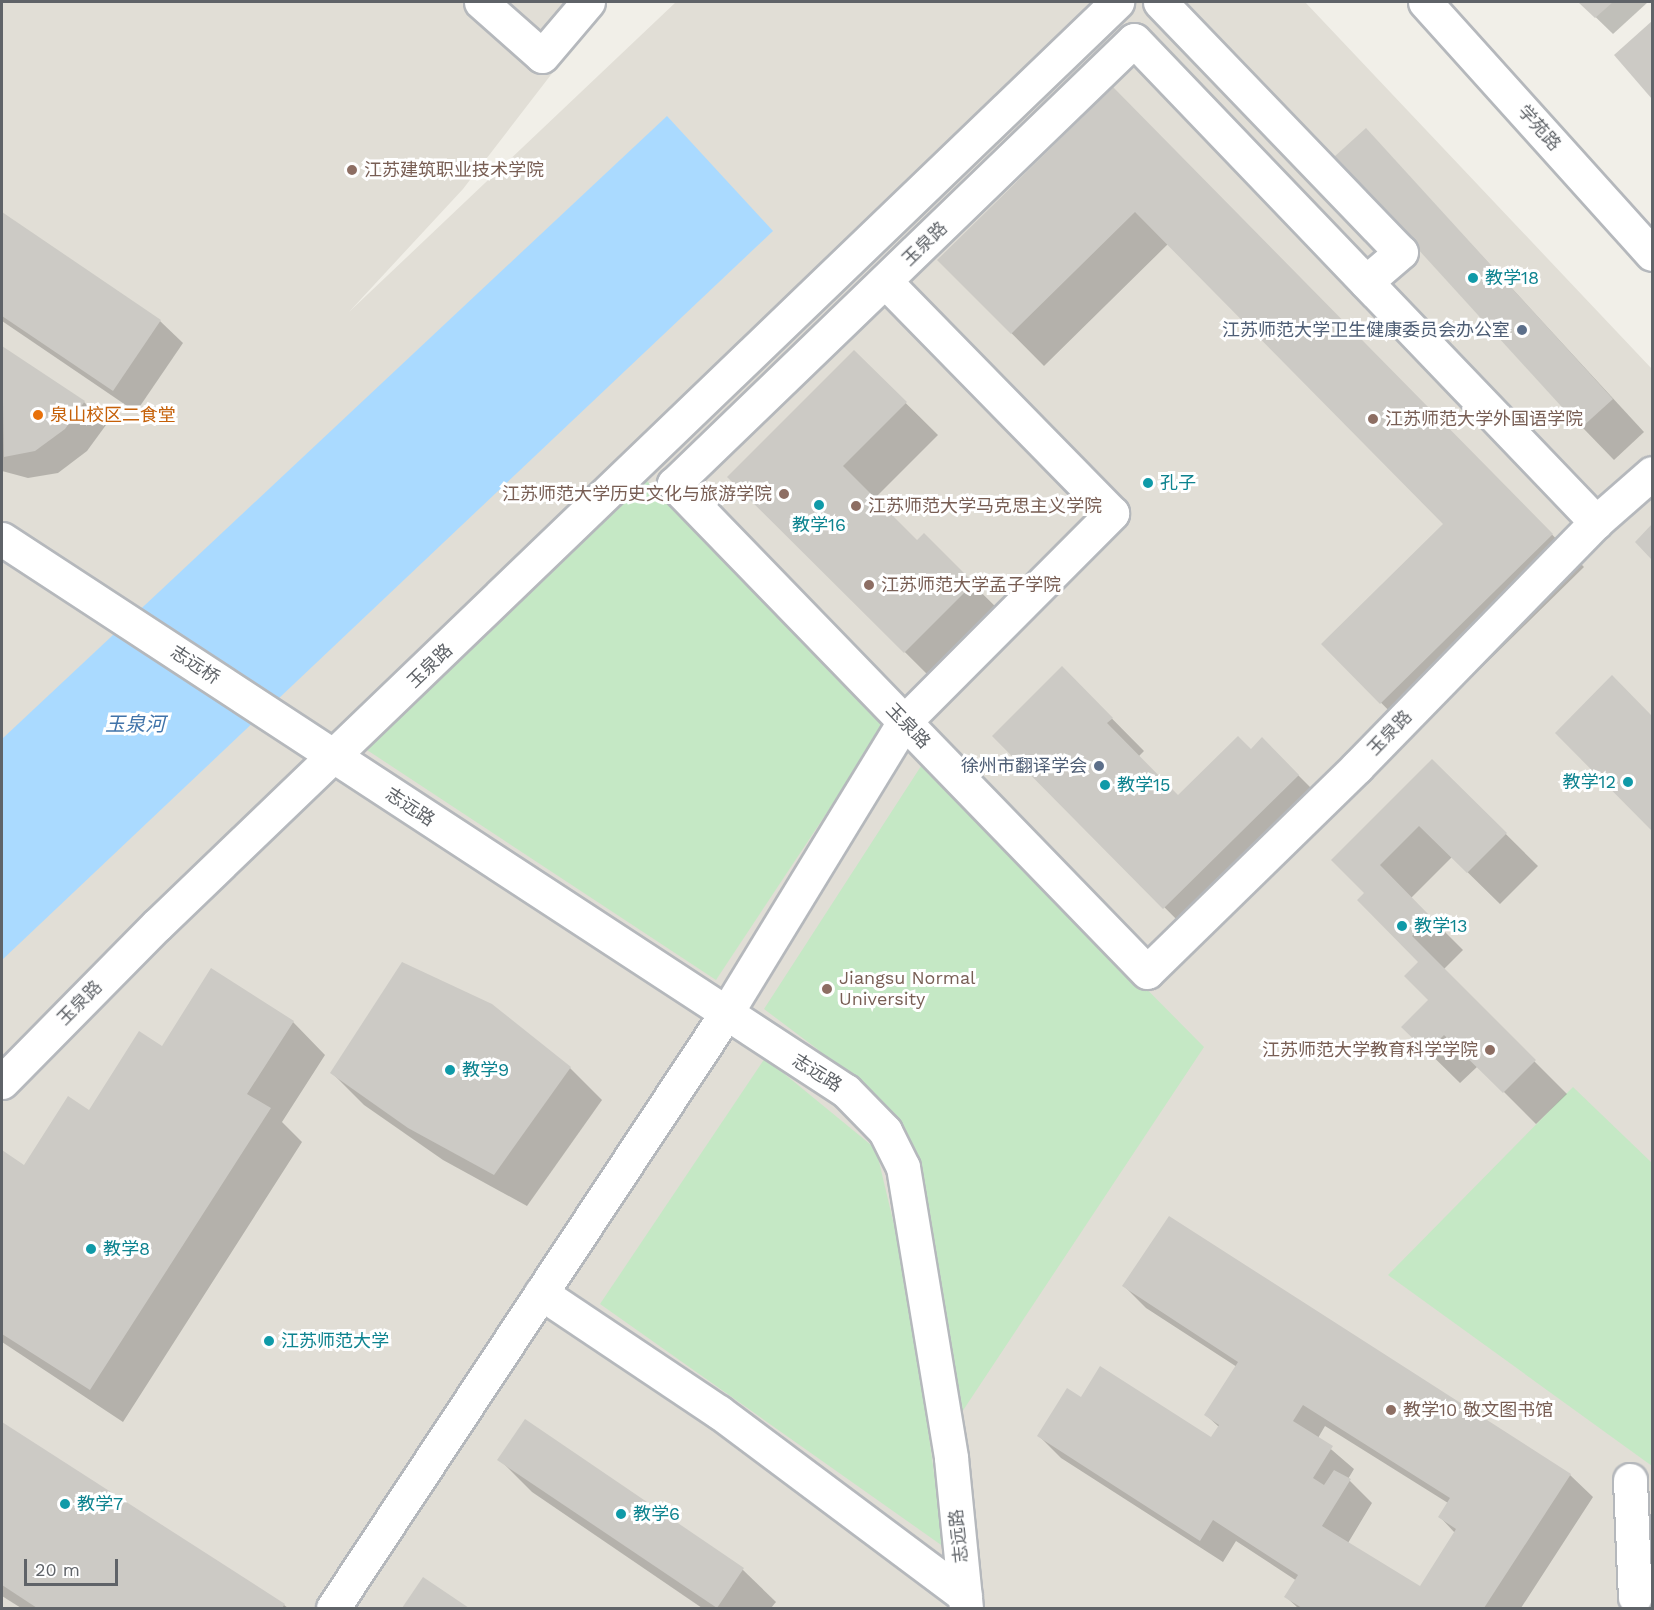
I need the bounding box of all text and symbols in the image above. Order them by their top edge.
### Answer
street label: 学苑路 [1513,101,1565,155]
place label: 江苏建筑职业技术学院 [364,159,544,181]
marker: 江苏建筑职业技术学院 [345,163,359,177]
street label: 玉泉路 [898,217,952,271]
place label: 教学18 [1485,267,1539,289]
marker: 教学18 [1466,271,1480,285]
place label: 江苏师范大学卫生健康委员会办公室 [1222,319,1510,341]
marker: 江苏师范大学卫生健康委员会办公室 [1515,323,1529,337]
place label: 泉山校区二食堂 [50,404,176,426]
marker: 泉山校区二食堂 [31,408,45,422]
place label: 江苏师范大学外国语学院 [1385,408,1583,430]
marker: 江苏师范大学外国语学院 [1366,412,1380,426]
place label: 孔子 [1160,472,1196,494]
marker: 孔子 [1141,476,1155,490]
place label: 江苏师范大学历史文化与旅游学院 [502,483,772,505]
marker: 江苏师范大学历史文化与旅游学院 [777,487,791,501]
place label: 江苏师范大学马克思主义学院 [868,495,1102,517]
marker: 教学16 [812,498,826,512]
marker: 江苏师范大学马克思主义学院 [849,499,863,513]
place label: 教学16 [792,514,846,536]
place label: 江苏师范大学孟子学院 [881,574,1061,596]
marker: 江苏师范大学孟子学院 [862,578,876,592]
street label: 玉泉路 [403,639,457,693]
street label: 志远桥 [166,641,224,689]
street label: 玉泉路 [881,699,935,753]
street label: 玉泉路 [1363,706,1417,760]
water label: 玉泉河 [105,712,165,736]
place label: 徐州市翻译学会 [961,755,1087,777]
marker: 徐州市翻译学会 [1092,759,1106,773]
place label: 教学12 [1562,771,1616,793]
place label: 教学15 [1117,774,1170,796]
marker: 教学12 [1621,775,1635,789]
marker: 教学15 [1098,778,1112,792]
street label: 志远路 [381,783,439,831]
place label: 教学13 [1414,915,1468,937]
marker: 教学13 [1395,919,1409,933]
place label: Jiangsu Normal University [839,968,976,1010]
street label: 玉泉路 [53,976,107,1030]
marker: Jiangsu Normal University [820,982,834,996]
place label: 江苏师范大学教育科学学院 [1262,1039,1478,1061]
marker: 江苏师范大学教育科学学院 [1483,1043,1497,1057]
street label: 志远路 [788,1050,846,1096]
place label: 教学9 [462,1059,509,1081]
marker: 教学9 [443,1063,457,1077]
place label: 教学8 [103,1238,150,1260]
marker: 教学8 [84,1242,98,1256]
place label: 江苏师范大学 [281,1330,389,1352]
marker: 江苏师范大学 [262,1334,276,1348]
place label: 教学10 敬文图书馆 [1403,1399,1553,1421]
marker: 教学10 敬文图书馆 [1384,1403,1398,1417]
place label: 教学7 [77,1493,123,1515]
marker: 教学7 [58,1497,72,1511]
place label: 教学6 [633,1503,680,1525]
marker: 教学6 [614,1507,628,1521]
street label: 志远路 [945,1508,973,1564]
scale bar [27,1547,122,1585]
text: 20 m [35,1559,80,1580]

